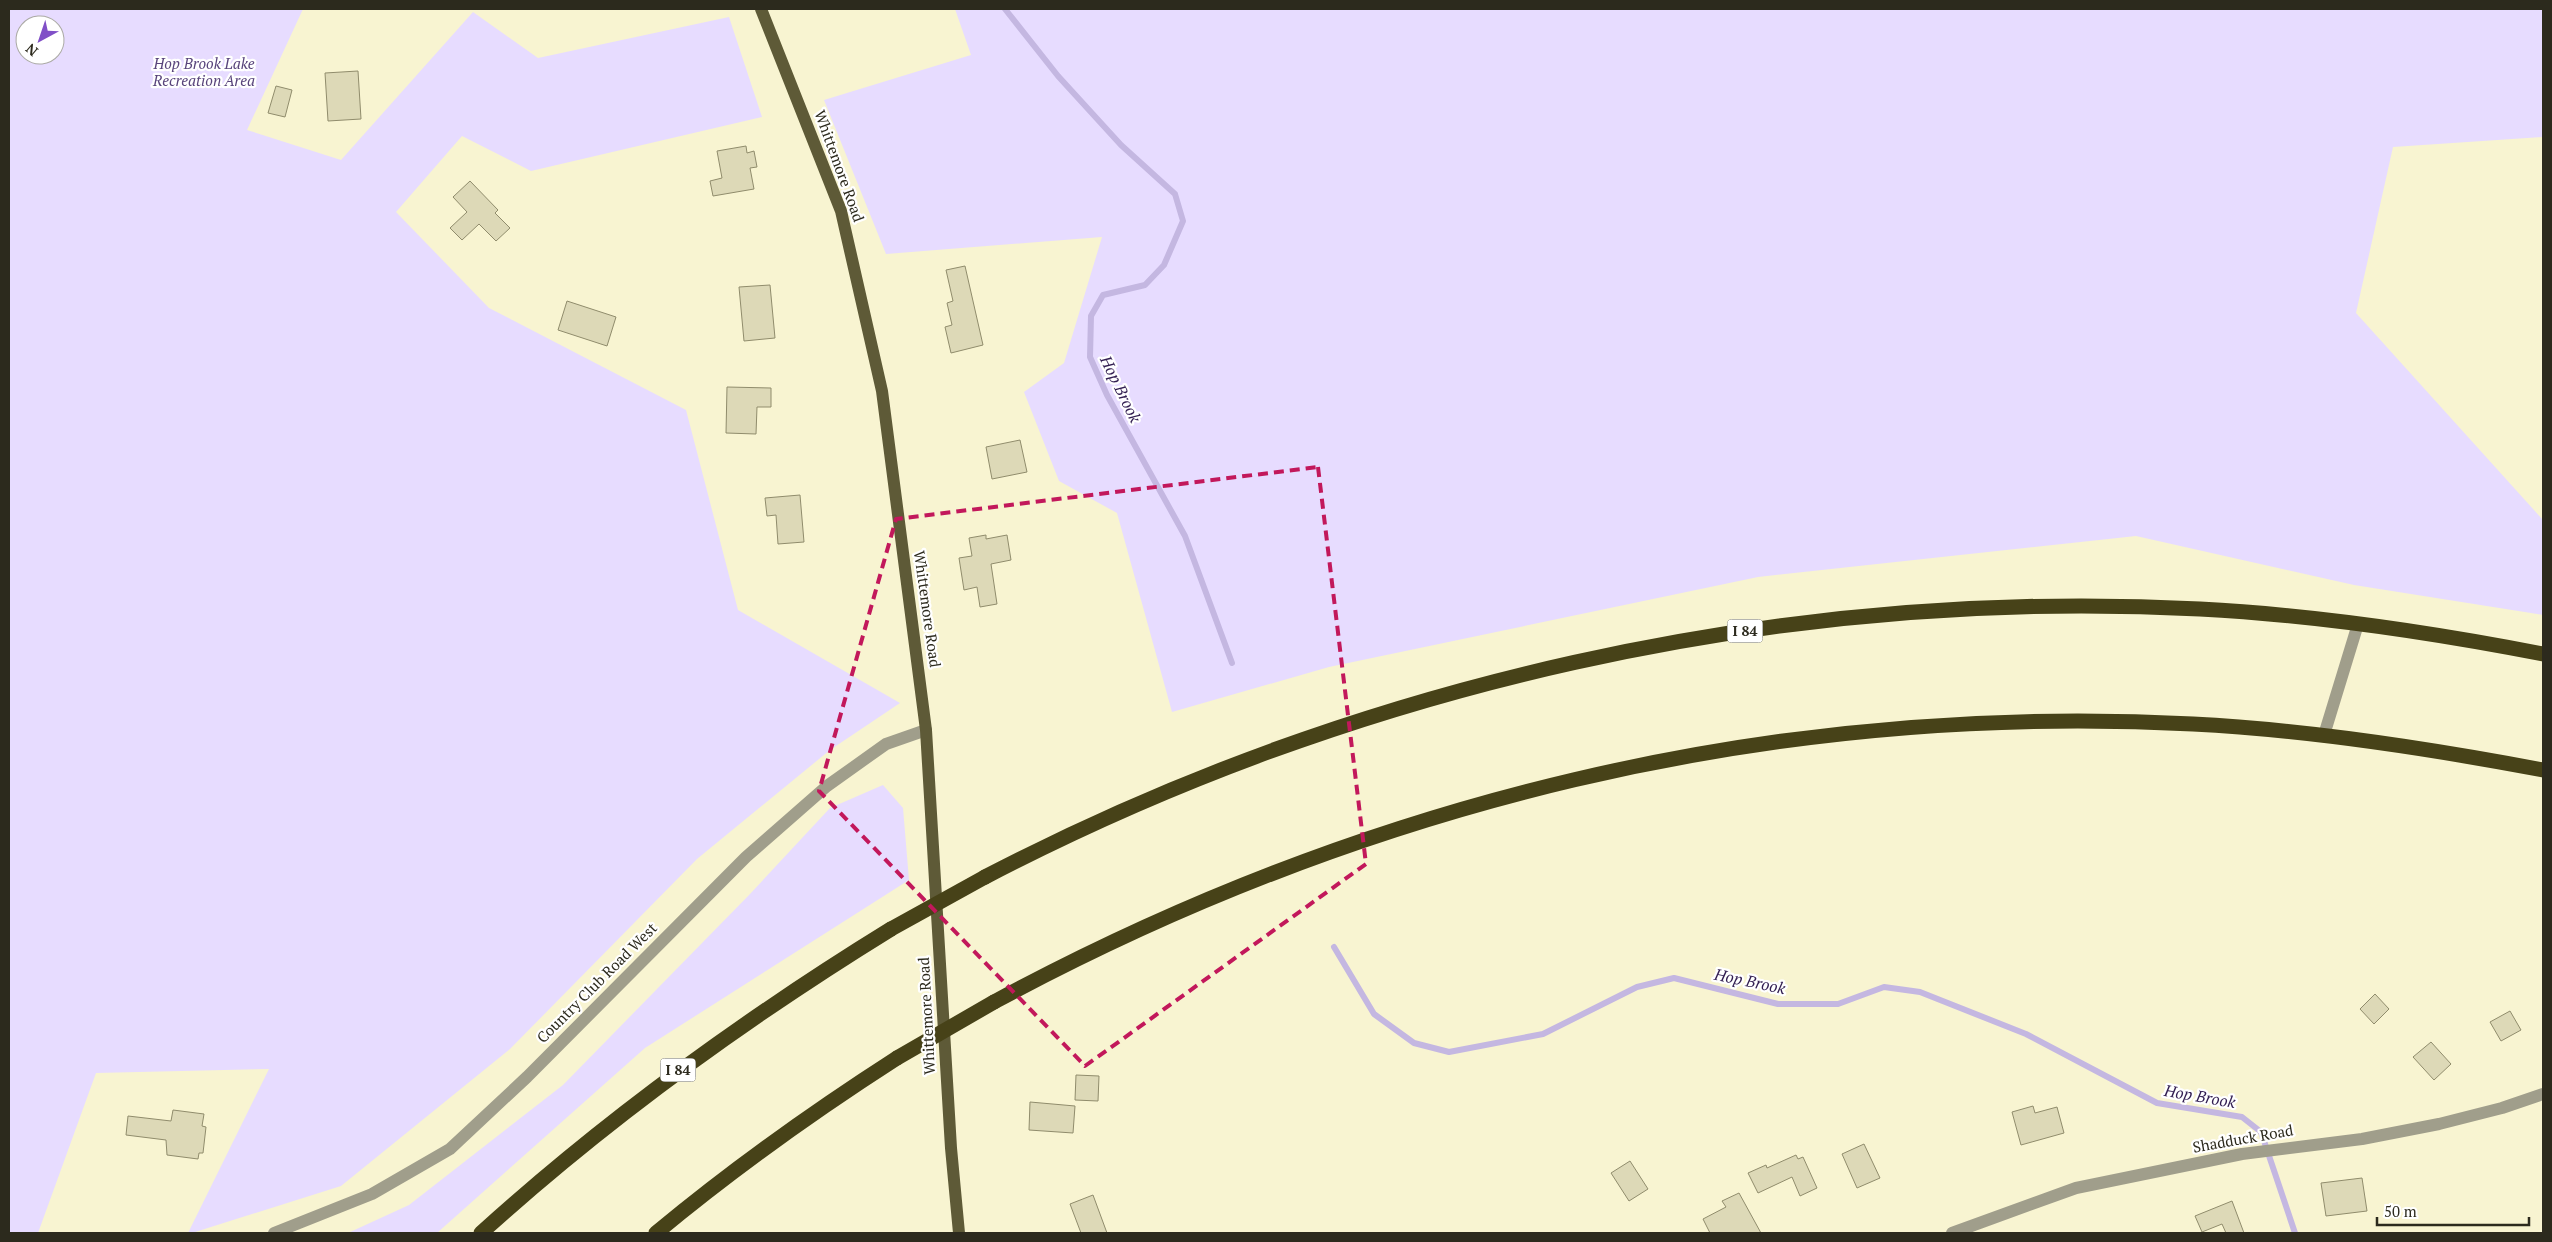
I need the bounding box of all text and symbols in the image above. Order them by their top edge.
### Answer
north arrow [15,15,65,65]
text: N [21,39,41,61]
park label: Hop Brook Lake Recreation Area [152,53,255,90]
street label: Whittemore Road [810,107,869,224]
water label: Hop Brook [1095,351,1147,426]
street label: Whittemore Road [910,549,946,669]
road number: I 84 [1728,620,1762,642]
street label: Country Club Road West [532,918,661,1047]
street label: Whittemore Road [913,957,939,1075]
water label: Hop Brook [1711,963,1788,999]
road number: I 84 [660,1058,696,1082]
water label: Hop Brook [2162,1079,2238,1113]
street label: Shadduck Road [2191,1119,2295,1157]
scale bar [2377,1194,2530,1226]
text: 50 m [2384,1201,2417,1221]

